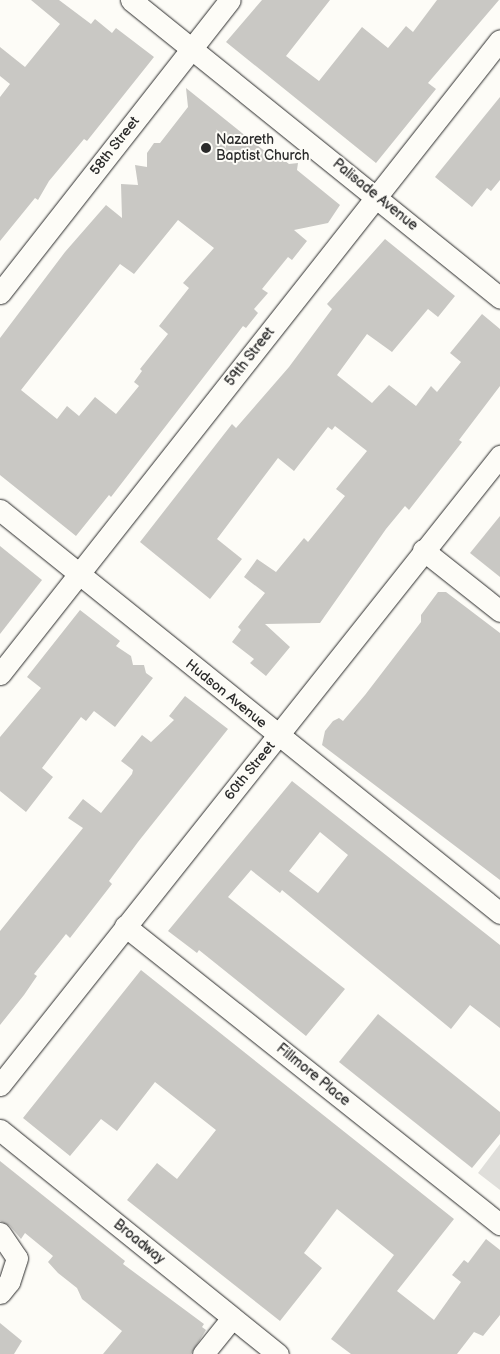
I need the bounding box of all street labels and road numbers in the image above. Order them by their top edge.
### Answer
street label: 58th Street [87,113,143,179]
street label: Palisade Avenue [329,156,421,234]
street label: 59th Street [222,324,278,390]
street label: Hudson Avenue [182,656,270,732]
street label: 60th Street [221,738,279,804]
street label: Fillmore Place [273,1040,353,1110]
street label: Broadway [110,1216,168,1268]

